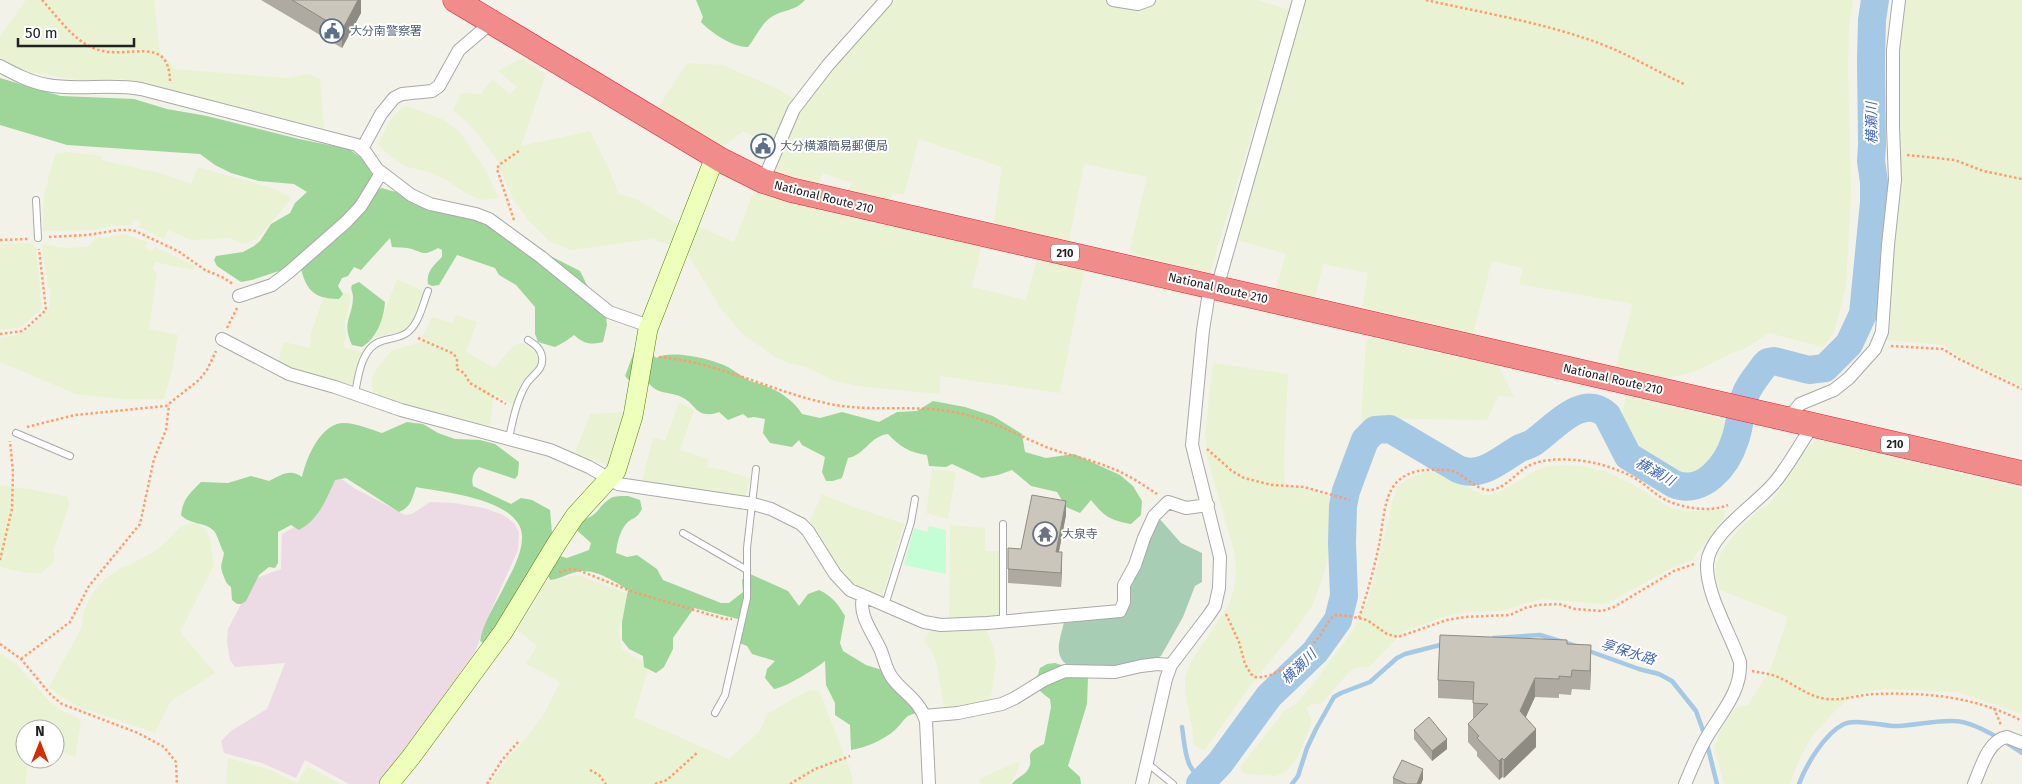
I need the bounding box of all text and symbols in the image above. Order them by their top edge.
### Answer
scale bar [18,15,134,47]
public building icon: 大分南警察署 [319,18,345,44]
text: 50 m [25,24,58,42]
place label: 大分南警察署 [350,24,422,38]
water label: 横瀬川 [1863,100,1881,144]
public building icon: 大分横瀬簡易郵便局 [750,133,776,159]
place label: 大分横瀬簡易郵便局 [780,139,888,153]
street label: National Route 210 [773,178,876,216]
road number: 210 [1051,244,1079,262]
street label: National Route 210 [1167,270,1270,306]
street label: National Route 210 [1562,361,1665,397]
road number: 210 [1881,436,1909,452]
water label: 横瀬川 [1633,454,1679,491]
temple icon: 大泉寺 [1032,521,1058,547]
place label: 大泉寺 [1062,527,1098,541]
water label: 享保水路 [1599,635,1658,669]
water label: 横瀬川 [1278,645,1321,688]
north arrow [15,719,65,769]
text: N [35,723,45,740]

